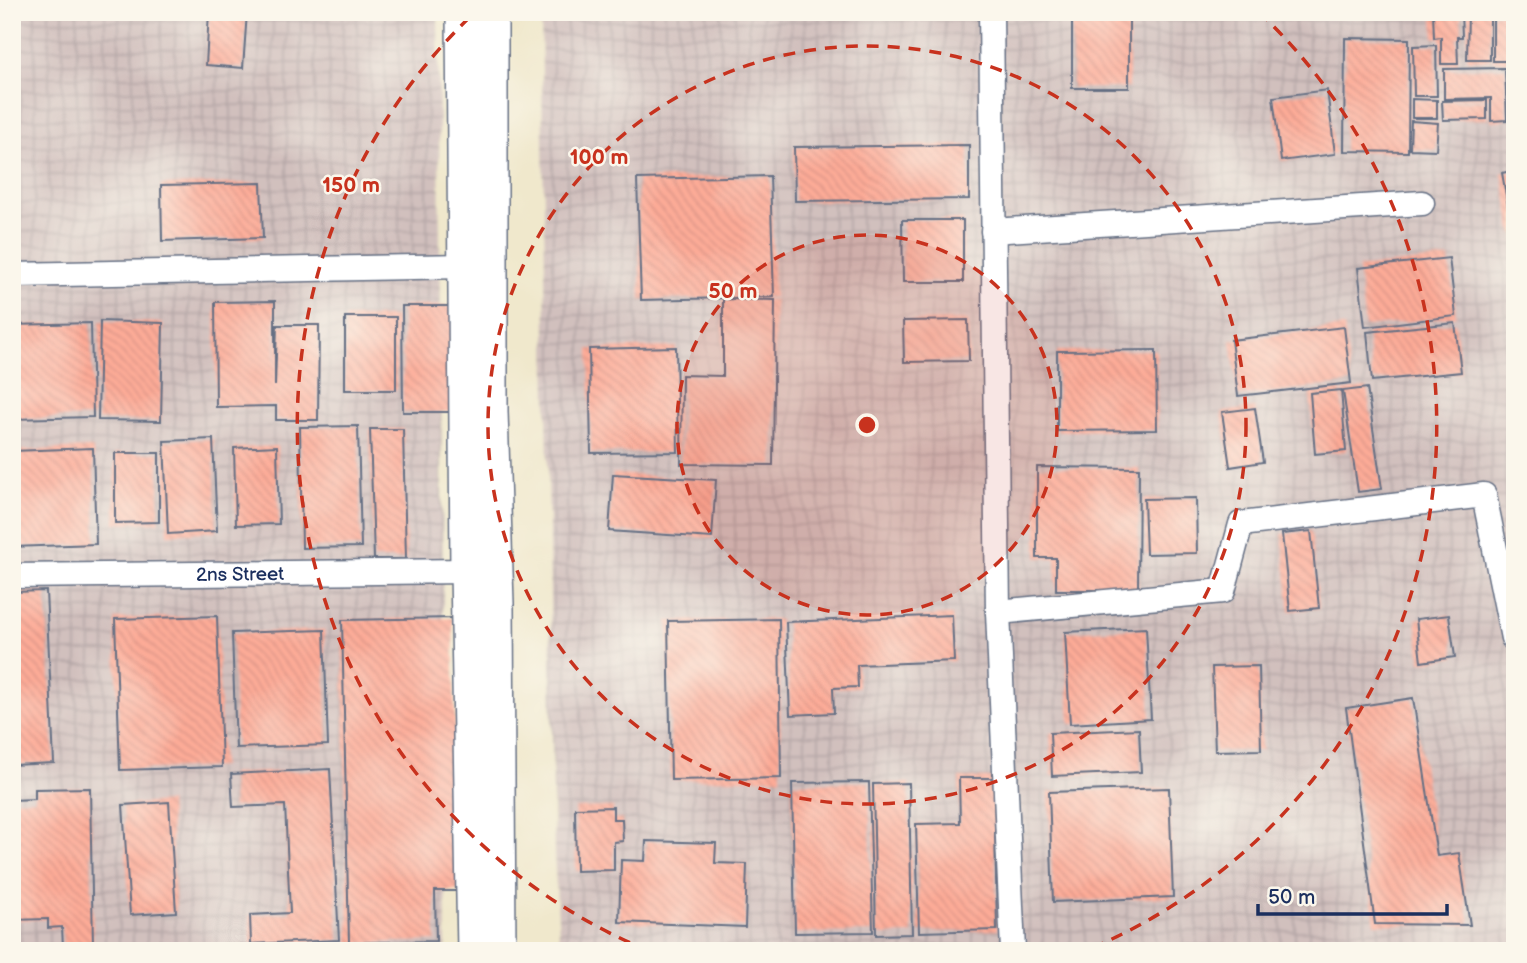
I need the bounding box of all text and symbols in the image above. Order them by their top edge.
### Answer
text: 100 m [570,145,628,170]
text: 150 m [322,173,380,198]
text: 50 m [709,279,757,304]
centre of rings [855,413,879,437]
street label: 2ns Street [196,563,284,587]
scale bar [1258,872,1446,916]
text: 50 m [1268,885,1315,910]

